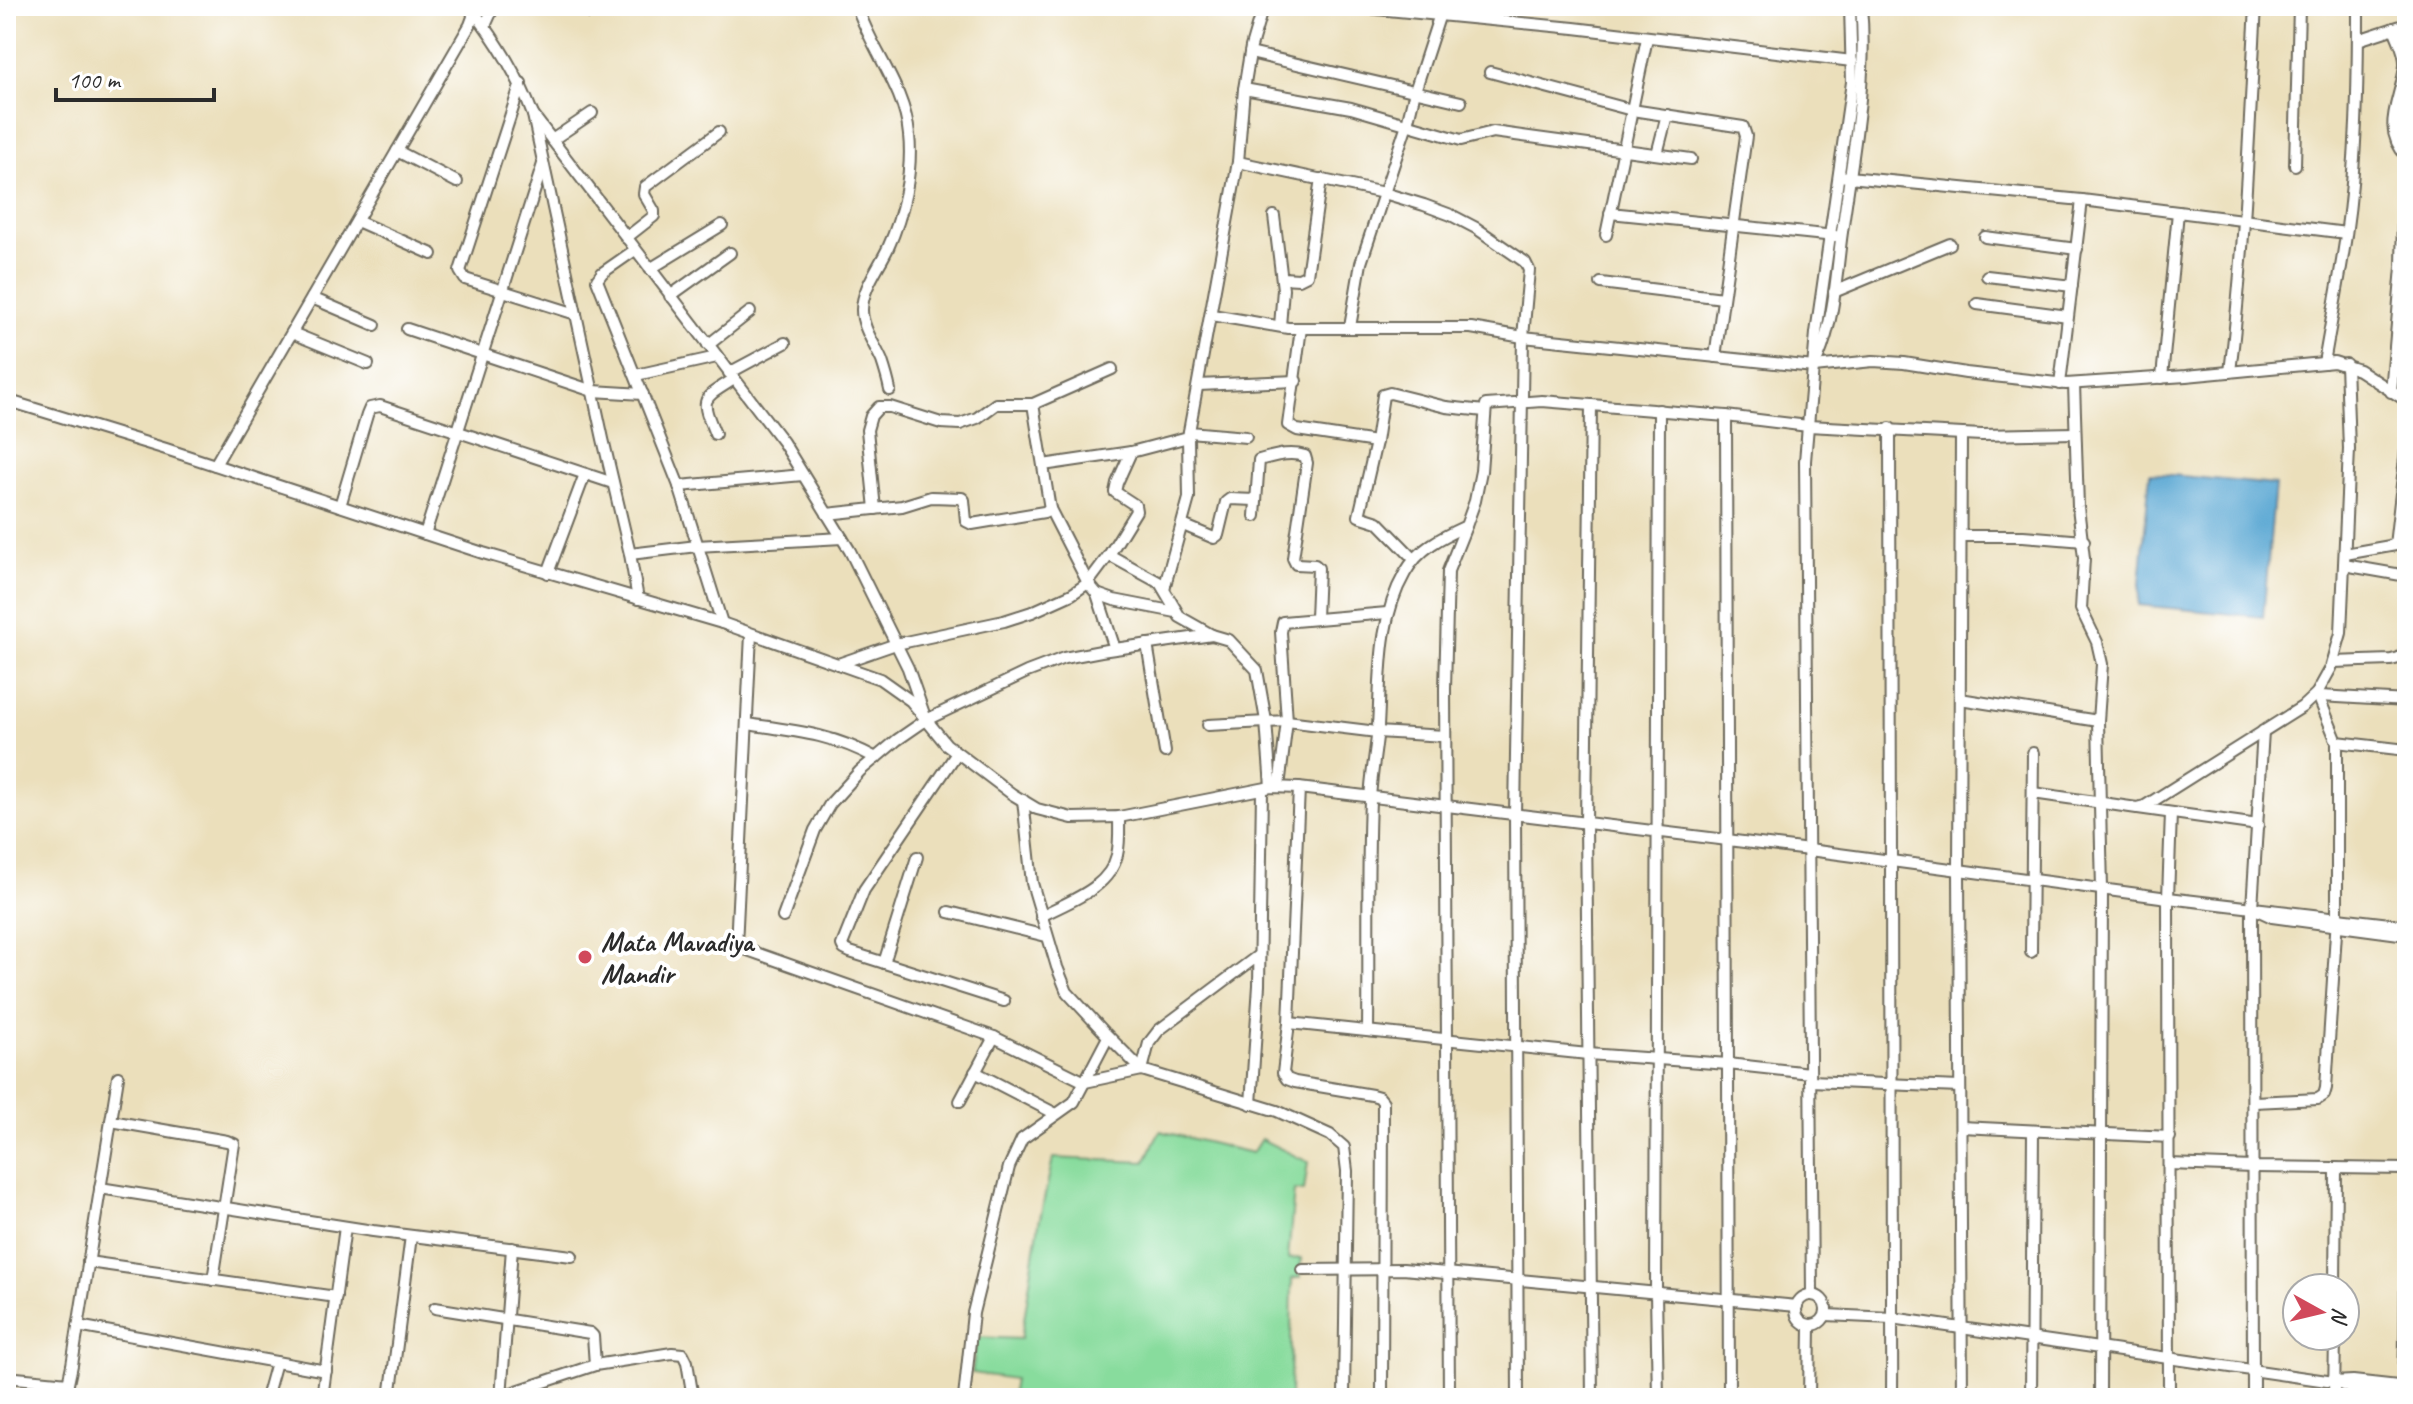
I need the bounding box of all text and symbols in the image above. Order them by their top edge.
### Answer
scale bar [56,52,214,102]
text: 100 m [68,65,122,95]
place label: Mata Mavadiya Mandir [601,924,756,991]
marker: Mata Mavadiya Mandir [576,948,594,966]
north arrow [2281,1272,2361,1352]
text: N [2325,1306,2355,1327]

